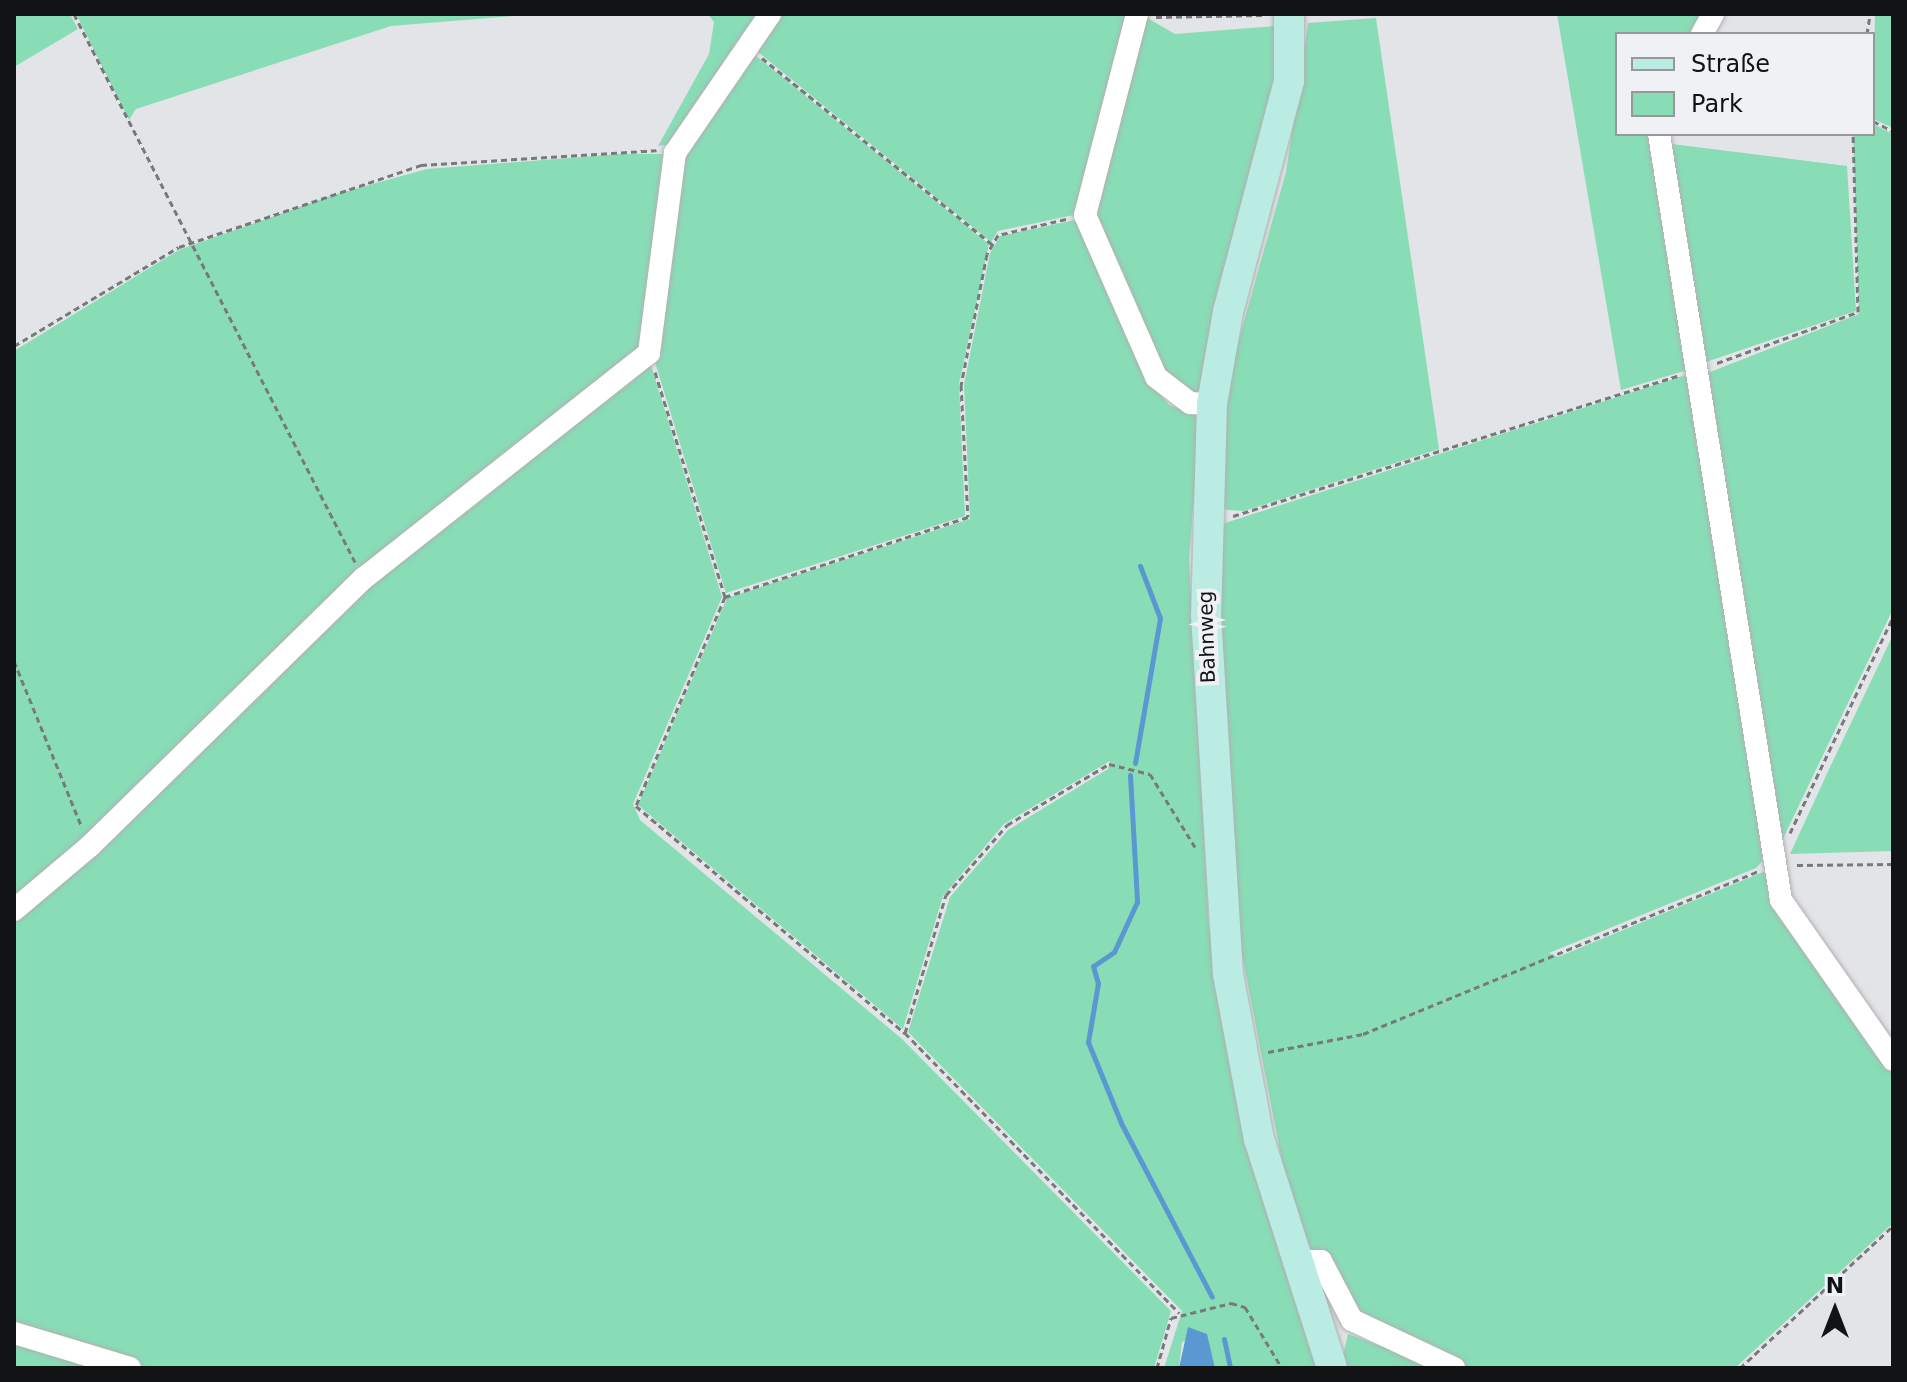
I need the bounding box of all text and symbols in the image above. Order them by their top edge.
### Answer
legend [1615,32,1875,136]
text: Straße [1691,50,1770,78]
text: Park [1691,90,1743,118]
street label: Bahnweg [1193,590,1221,684]
north arrow [1795,1270,1875,1350]
text: N [1826,1273,1844,1298]

